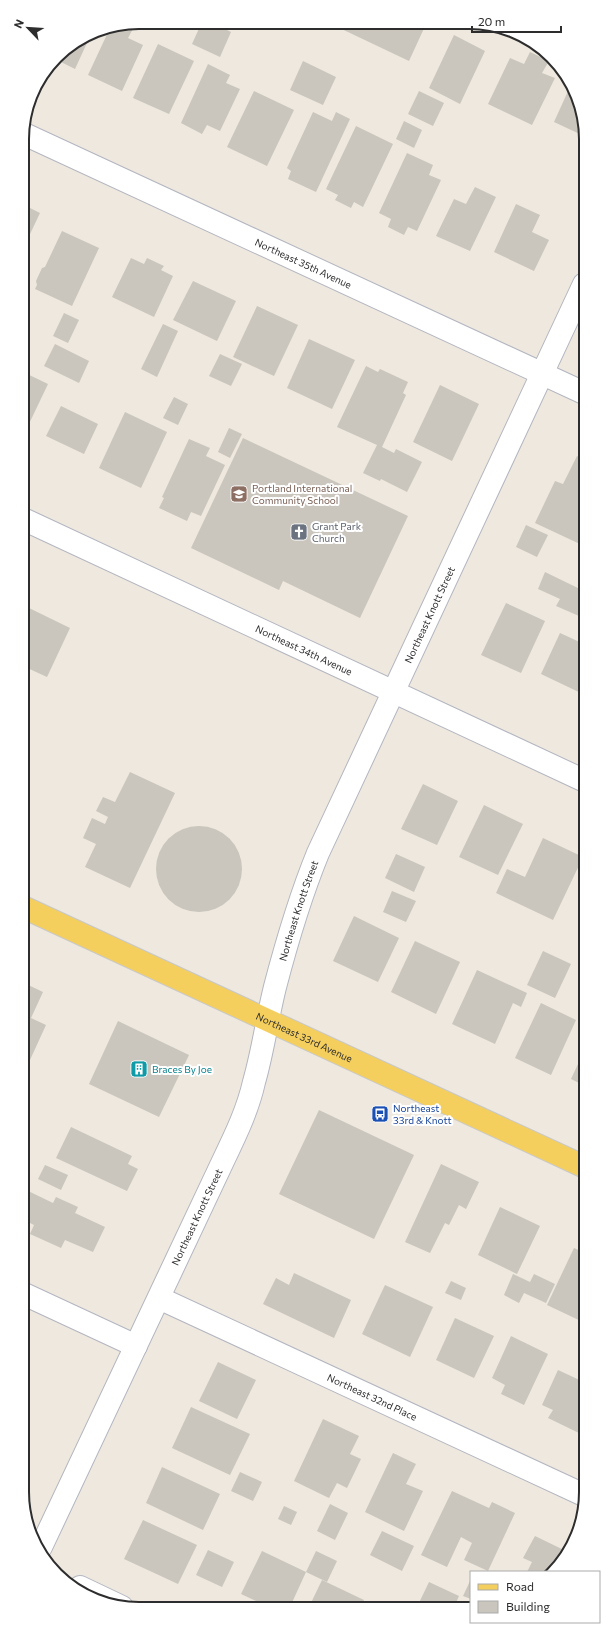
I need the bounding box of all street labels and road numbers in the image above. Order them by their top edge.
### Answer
street label: Northeast 35th Avenue [253,236,354,291]
street label: Northeast Knott Street [402,564,457,665]
street label: Northeast 34th Avenue [254,622,354,678]
street label: Northeast Knott Street [276,859,320,962]
street label: Northeast 33rd Avenue [254,1010,354,1065]
street label: Northeast Knott Street [169,1167,225,1267]
street label: Northeast 32nd Place [325,1371,419,1423]

